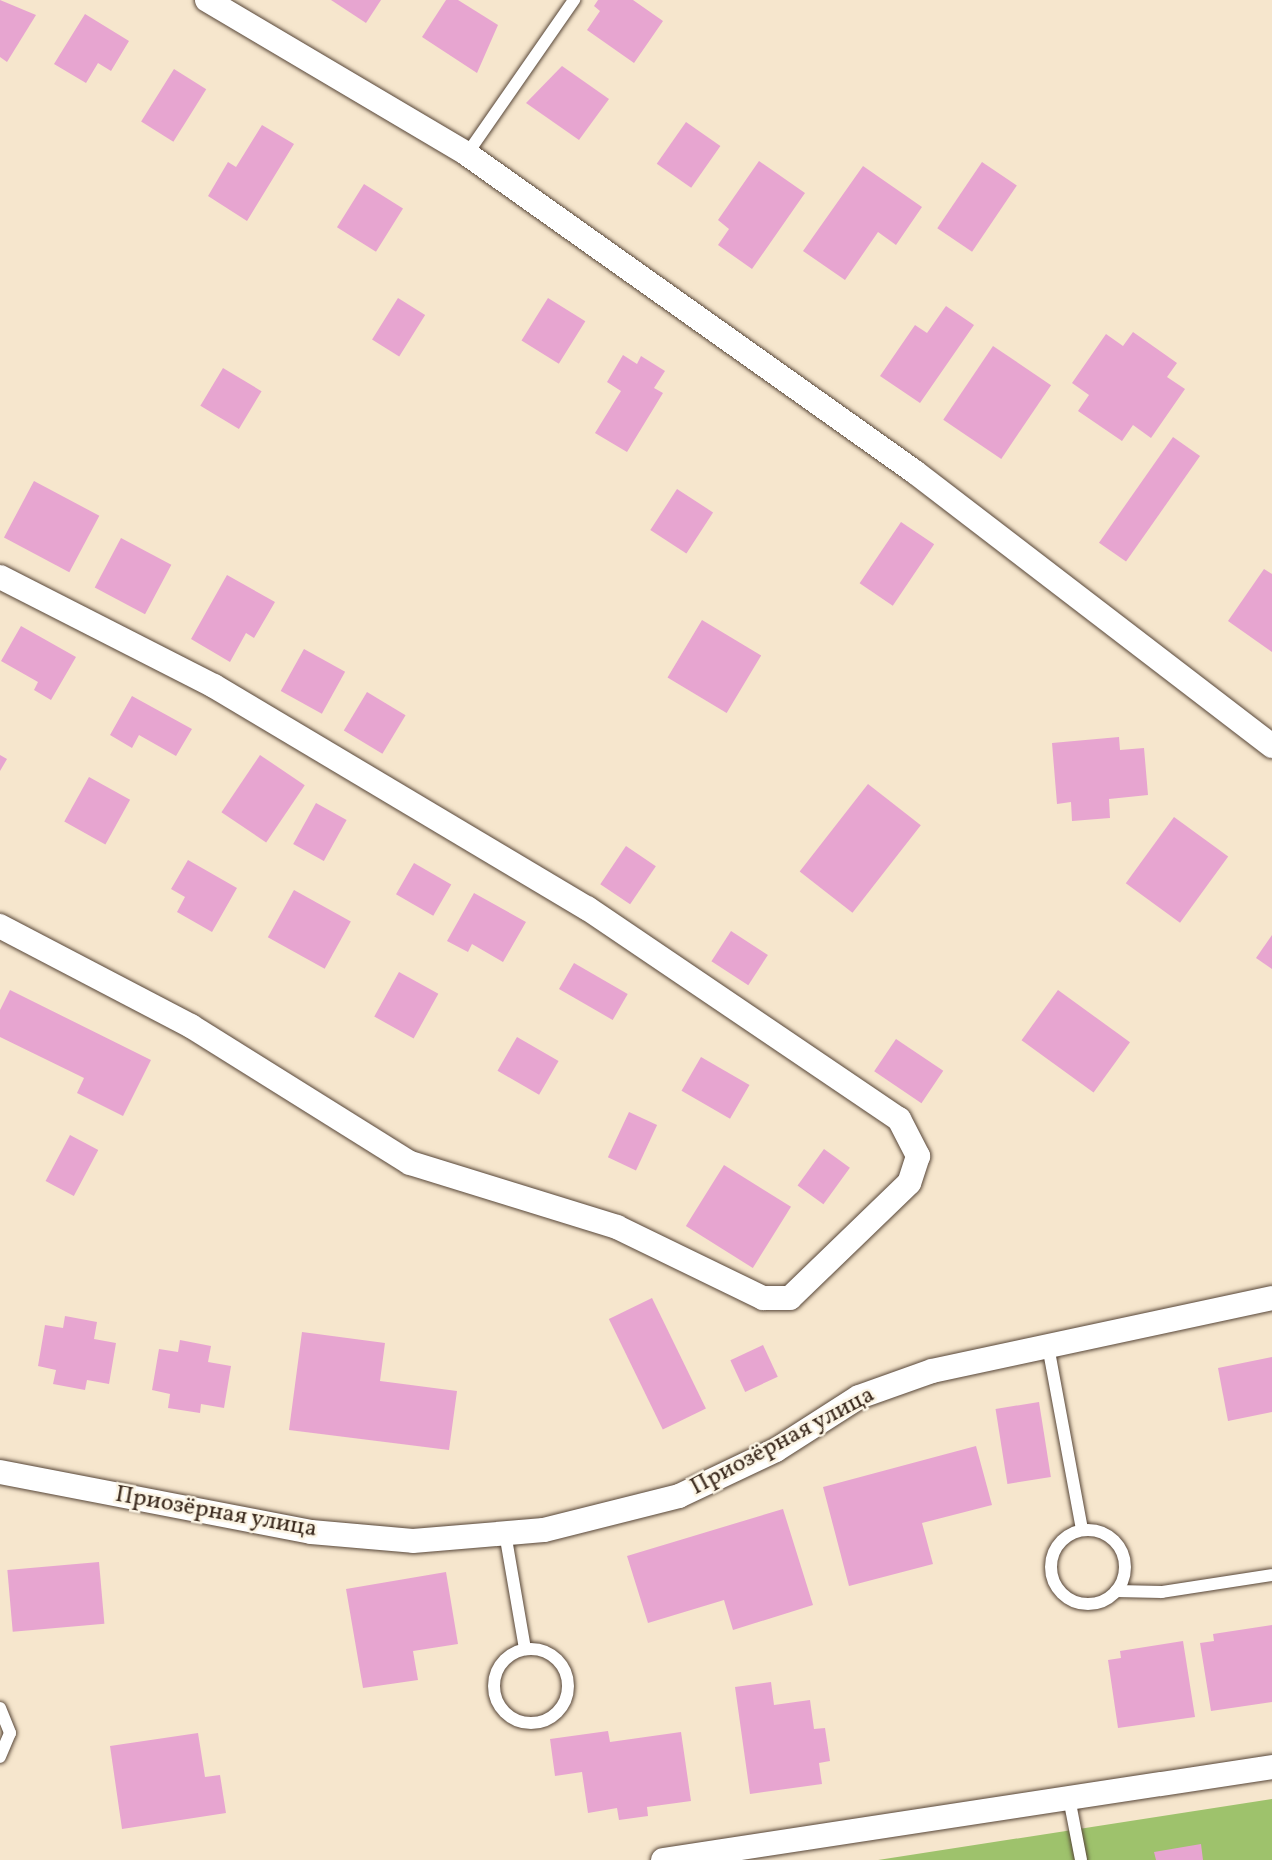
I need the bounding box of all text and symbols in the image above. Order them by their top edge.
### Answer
street label: Приозёрная улица [686,1381,880,1503]
street label: Приозёрная улица [112,1481,320,1545]

